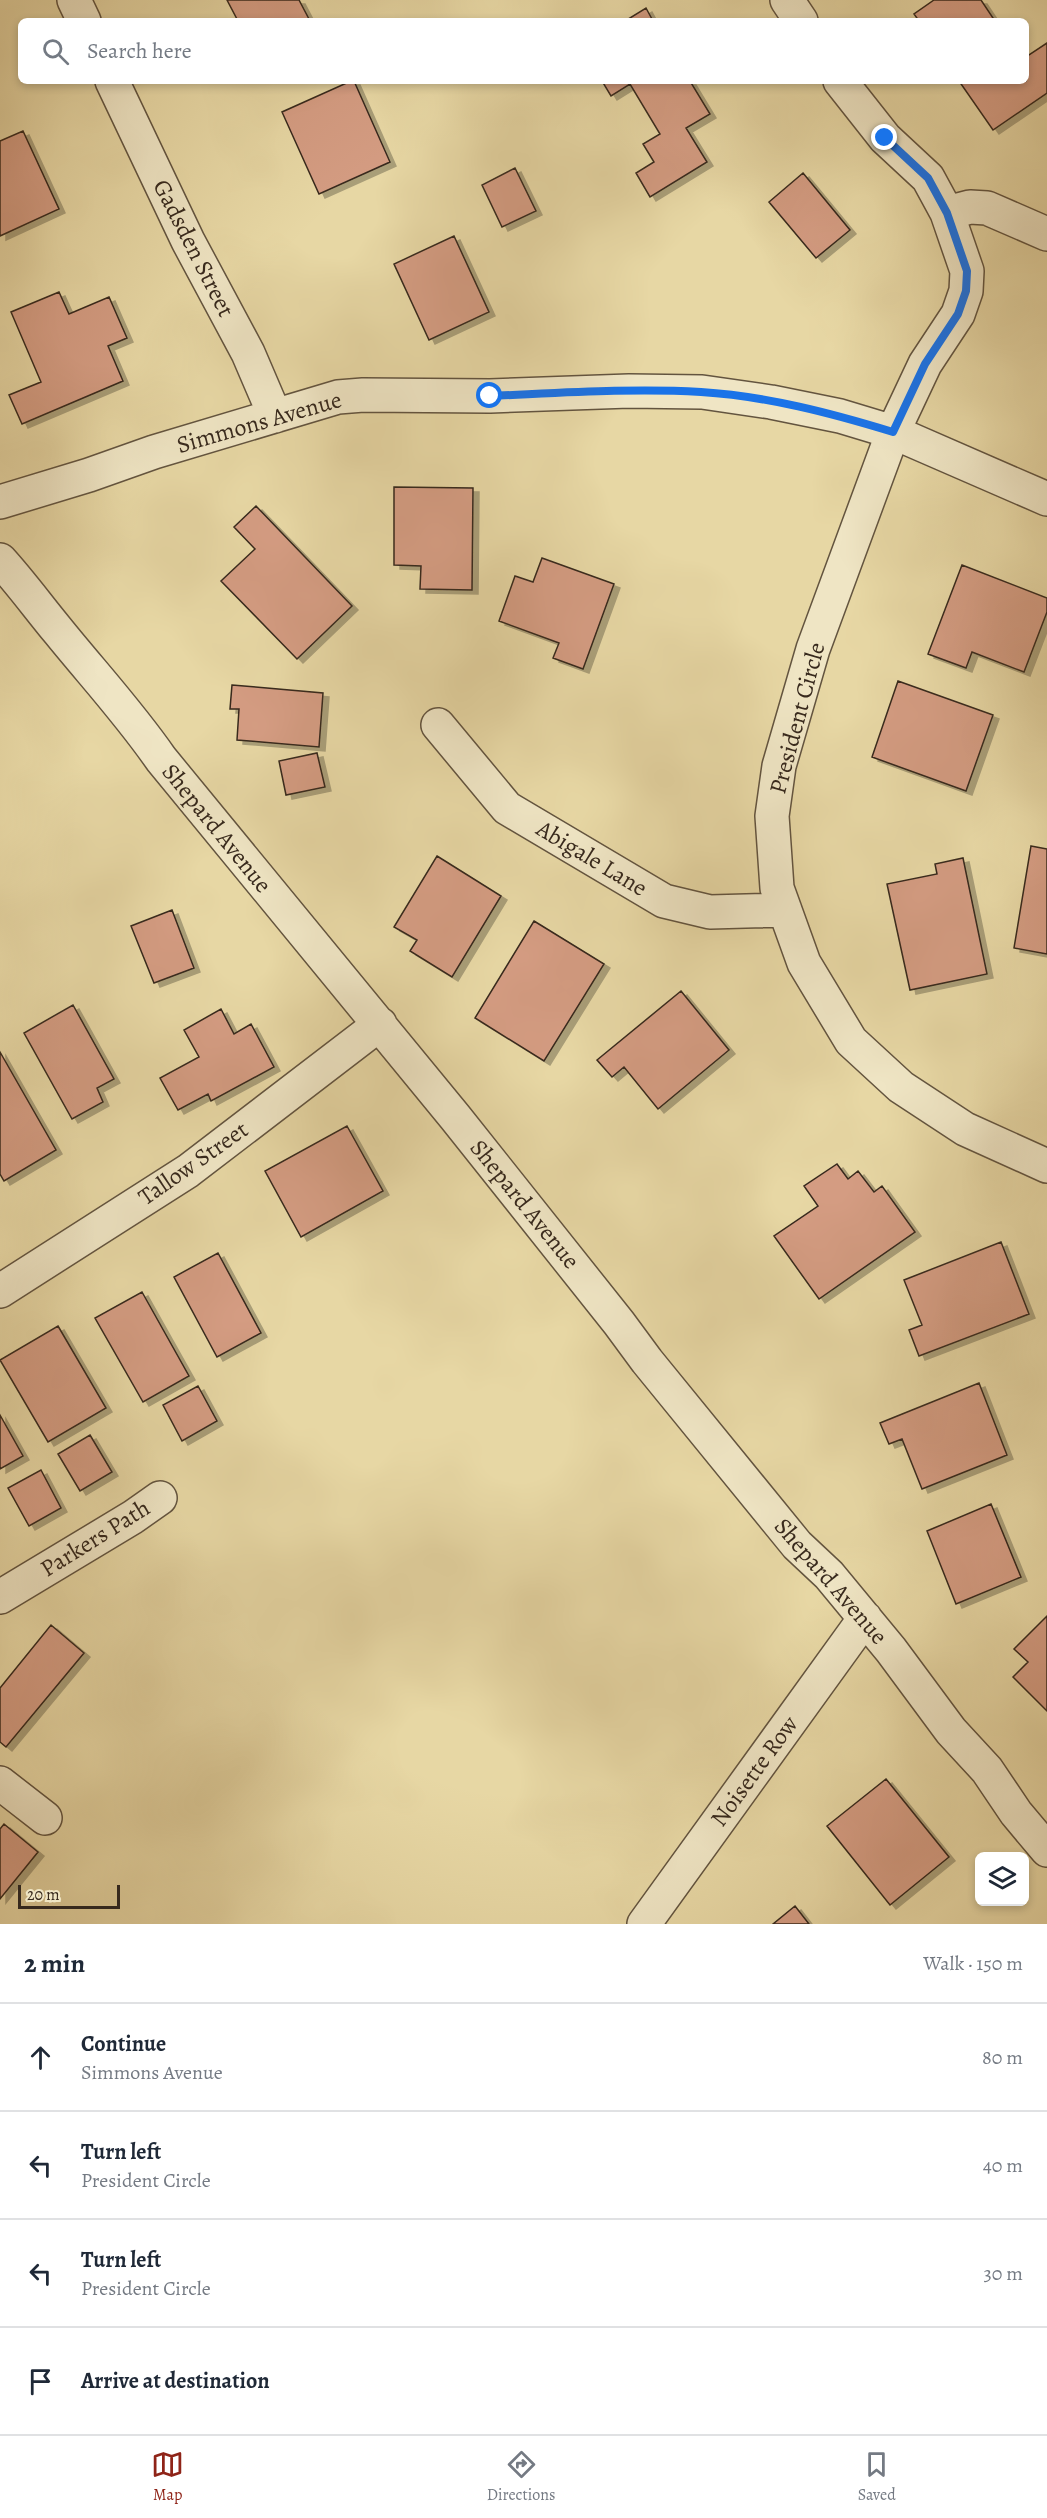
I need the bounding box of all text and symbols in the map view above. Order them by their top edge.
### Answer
search box [18,18,1029,84]
icon: search [39,35,72,68]
text: Search here [87,36,192,66]
route end [871,124,897,150]
street label: Gadsden Street [146,174,242,322]
route start [476,382,502,408]
street label: Simmons Avenue [173,383,345,461]
street label: President Circle [761,639,833,797]
street label: Shepard Avenue [155,757,279,899]
street label: Abigale Lane [530,812,653,904]
street label: Tallow Street [132,1113,254,1213]
street label: Shepard Avenue [463,1133,587,1275]
street label: Parkers Path [34,1492,156,1584]
street label: Shepard Avenue [767,1511,895,1651]
street label: Noisette Row [703,1709,805,1833]
map controls [975,1852,1029,1906]
button: layers [975,1852,1029,1906]
scale bar [18,1882,120,1910]
text: 20 m [27,1884,60,1906]
text: 2 min [24,1946,85,1981]
text: Walk · 150 m [923,1950,1023,1977]
text: Continue [81,2029,166,2059]
icon: ahead [24,2041,57,2074]
text: 80 m [982,2044,1023,2071]
text: Simmons Avenue [81,2059,223,2086]
text: Turn left [81,2137,161,2167]
icon: left [24,2149,57,2182]
text: 40 m [983,2152,1023,2179]
text: President Circle [81,2167,211,2194]
text: Turn left [81,2245,161,2275]
icon: left [24,2257,57,2290]
text: 30 m [983,2260,1023,2287]
text: President Circle [81,2275,211,2302]
icon: arrive [24,2365,57,2398]
text: Arrive at destination [81,2366,270,2396]
tab: Map [151,2448,184,2506]
tab: Directions [487,2448,555,2506]
tab: Saved [858,2448,896,2506]

